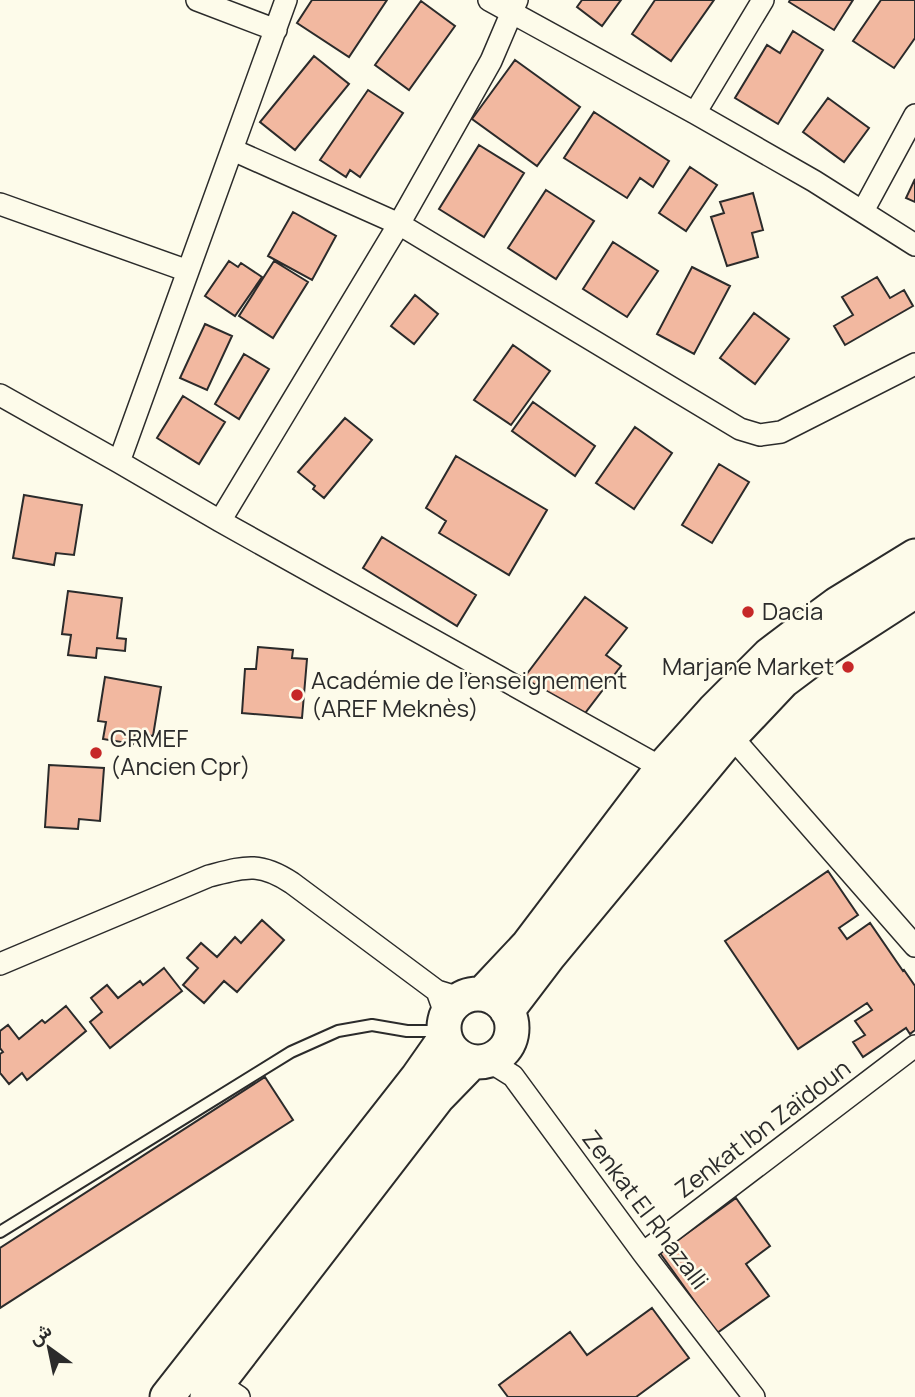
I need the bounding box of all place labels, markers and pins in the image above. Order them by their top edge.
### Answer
place label: Dacia [762,594,823,627]
marker: Dacia [740,604,756,620]
place label: Marjane Market [662,649,834,682]
marker: Marjane Market [840,659,856,675]
place label: Académie de l'enseignement (AREF Meknès) [311,663,627,724]
marker: Académie de l'enseignement (AREF Meknès) [289,687,305,703]
place label: CRMEF (Ancien Cpr) [110,721,251,782]
marker: CRMEF (Ancien Cpr) [88,745,104,761]

